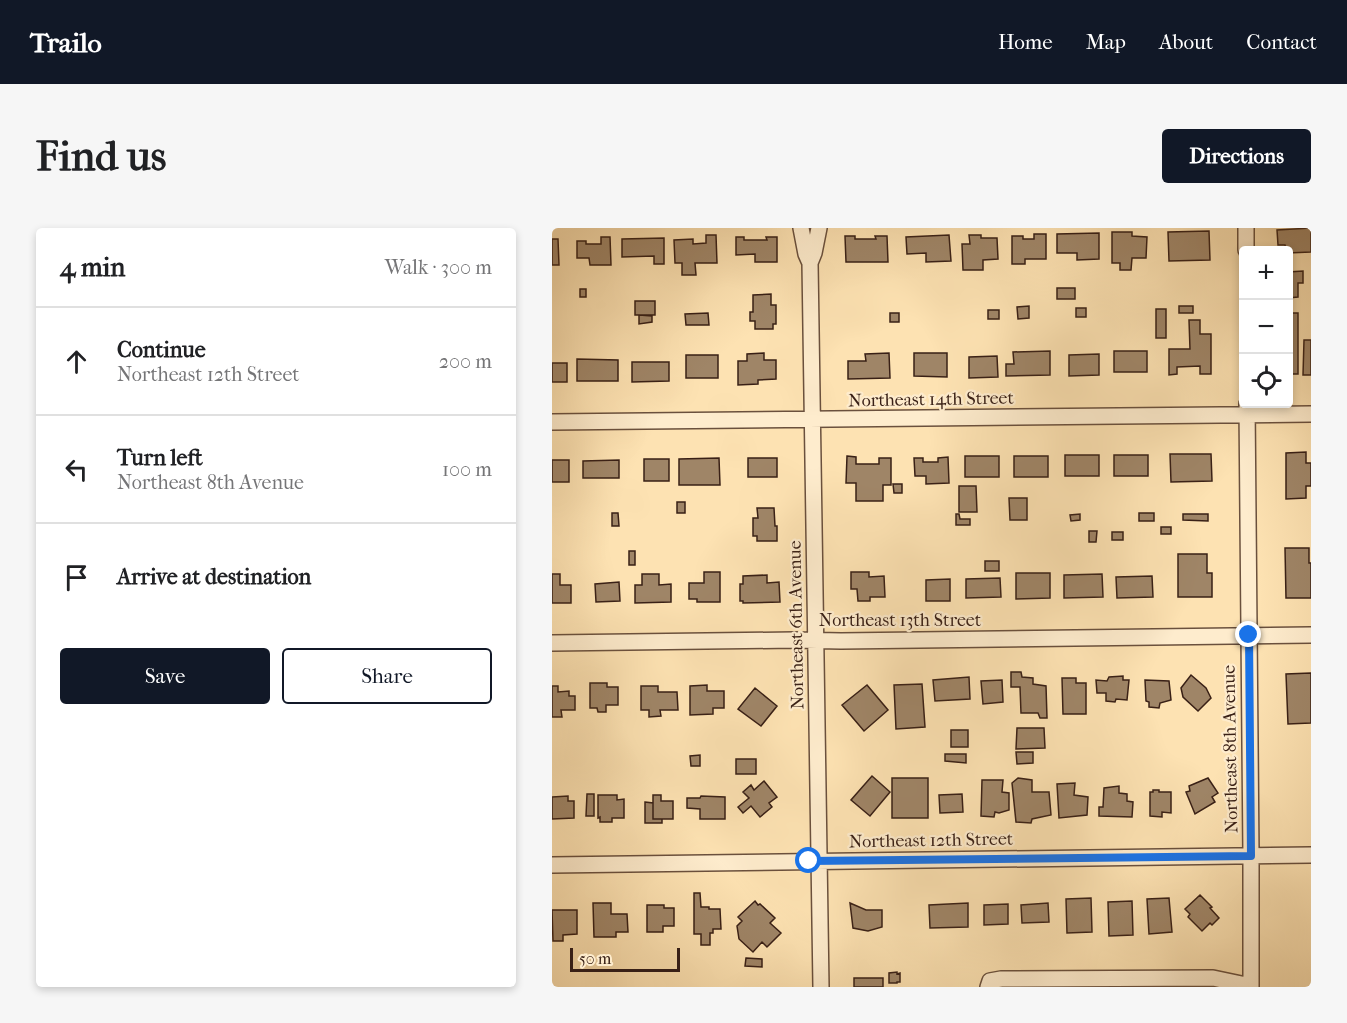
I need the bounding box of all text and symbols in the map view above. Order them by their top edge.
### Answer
text: Trailo [30,26,102,59]
text: Home [998,30,1053,54]
text: Map [1086,30,1126,54]
text: About [1159,30,1213,54]
text: Contact [1246,30,1317,54]
button: Directions [1162,129,1311,183]
text: Find us [36,132,166,181]
map controls [1239,246,1293,408]
button: + [1239,246,1293,300]
text: 4 min [60,252,125,283]
text: Walk · 300 m [385,256,492,279]
button: − [1239,300,1293,354]
text: Continue [117,337,206,363]
icon: ahead [60,345,93,378]
text: 200 m [439,350,492,373]
button: locate [1239,354,1293,408]
text: Northeast 12th Street [117,363,300,386]
street label: Northeast 14th Street [848,388,1015,411]
text: Turn left [117,445,203,471]
icon: left [60,453,93,486]
text: 100 m [442,458,492,481]
text: Northeast 8th Avenue [117,471,304,494]
street label: Northeast 6th Avenue [785,540,808,710]
icon: arrive [60,561,93,594]
text: Arrive at destination [117,564,311,590]
street label: Northeast 13th Street [819,610,982,631]
route end [1235,621,1261,647]
button: Save [60,648,270,704]
button: Share [282,648,492,704]
street label: Northeast 8th Avenue [1219,665,1242,833]
street label: Northeast 12th Street [849,829,1014,852]
route start [795,847,821,873]
scale bar [570,945,680,972]
text: 50 m [579,949,611,968]

